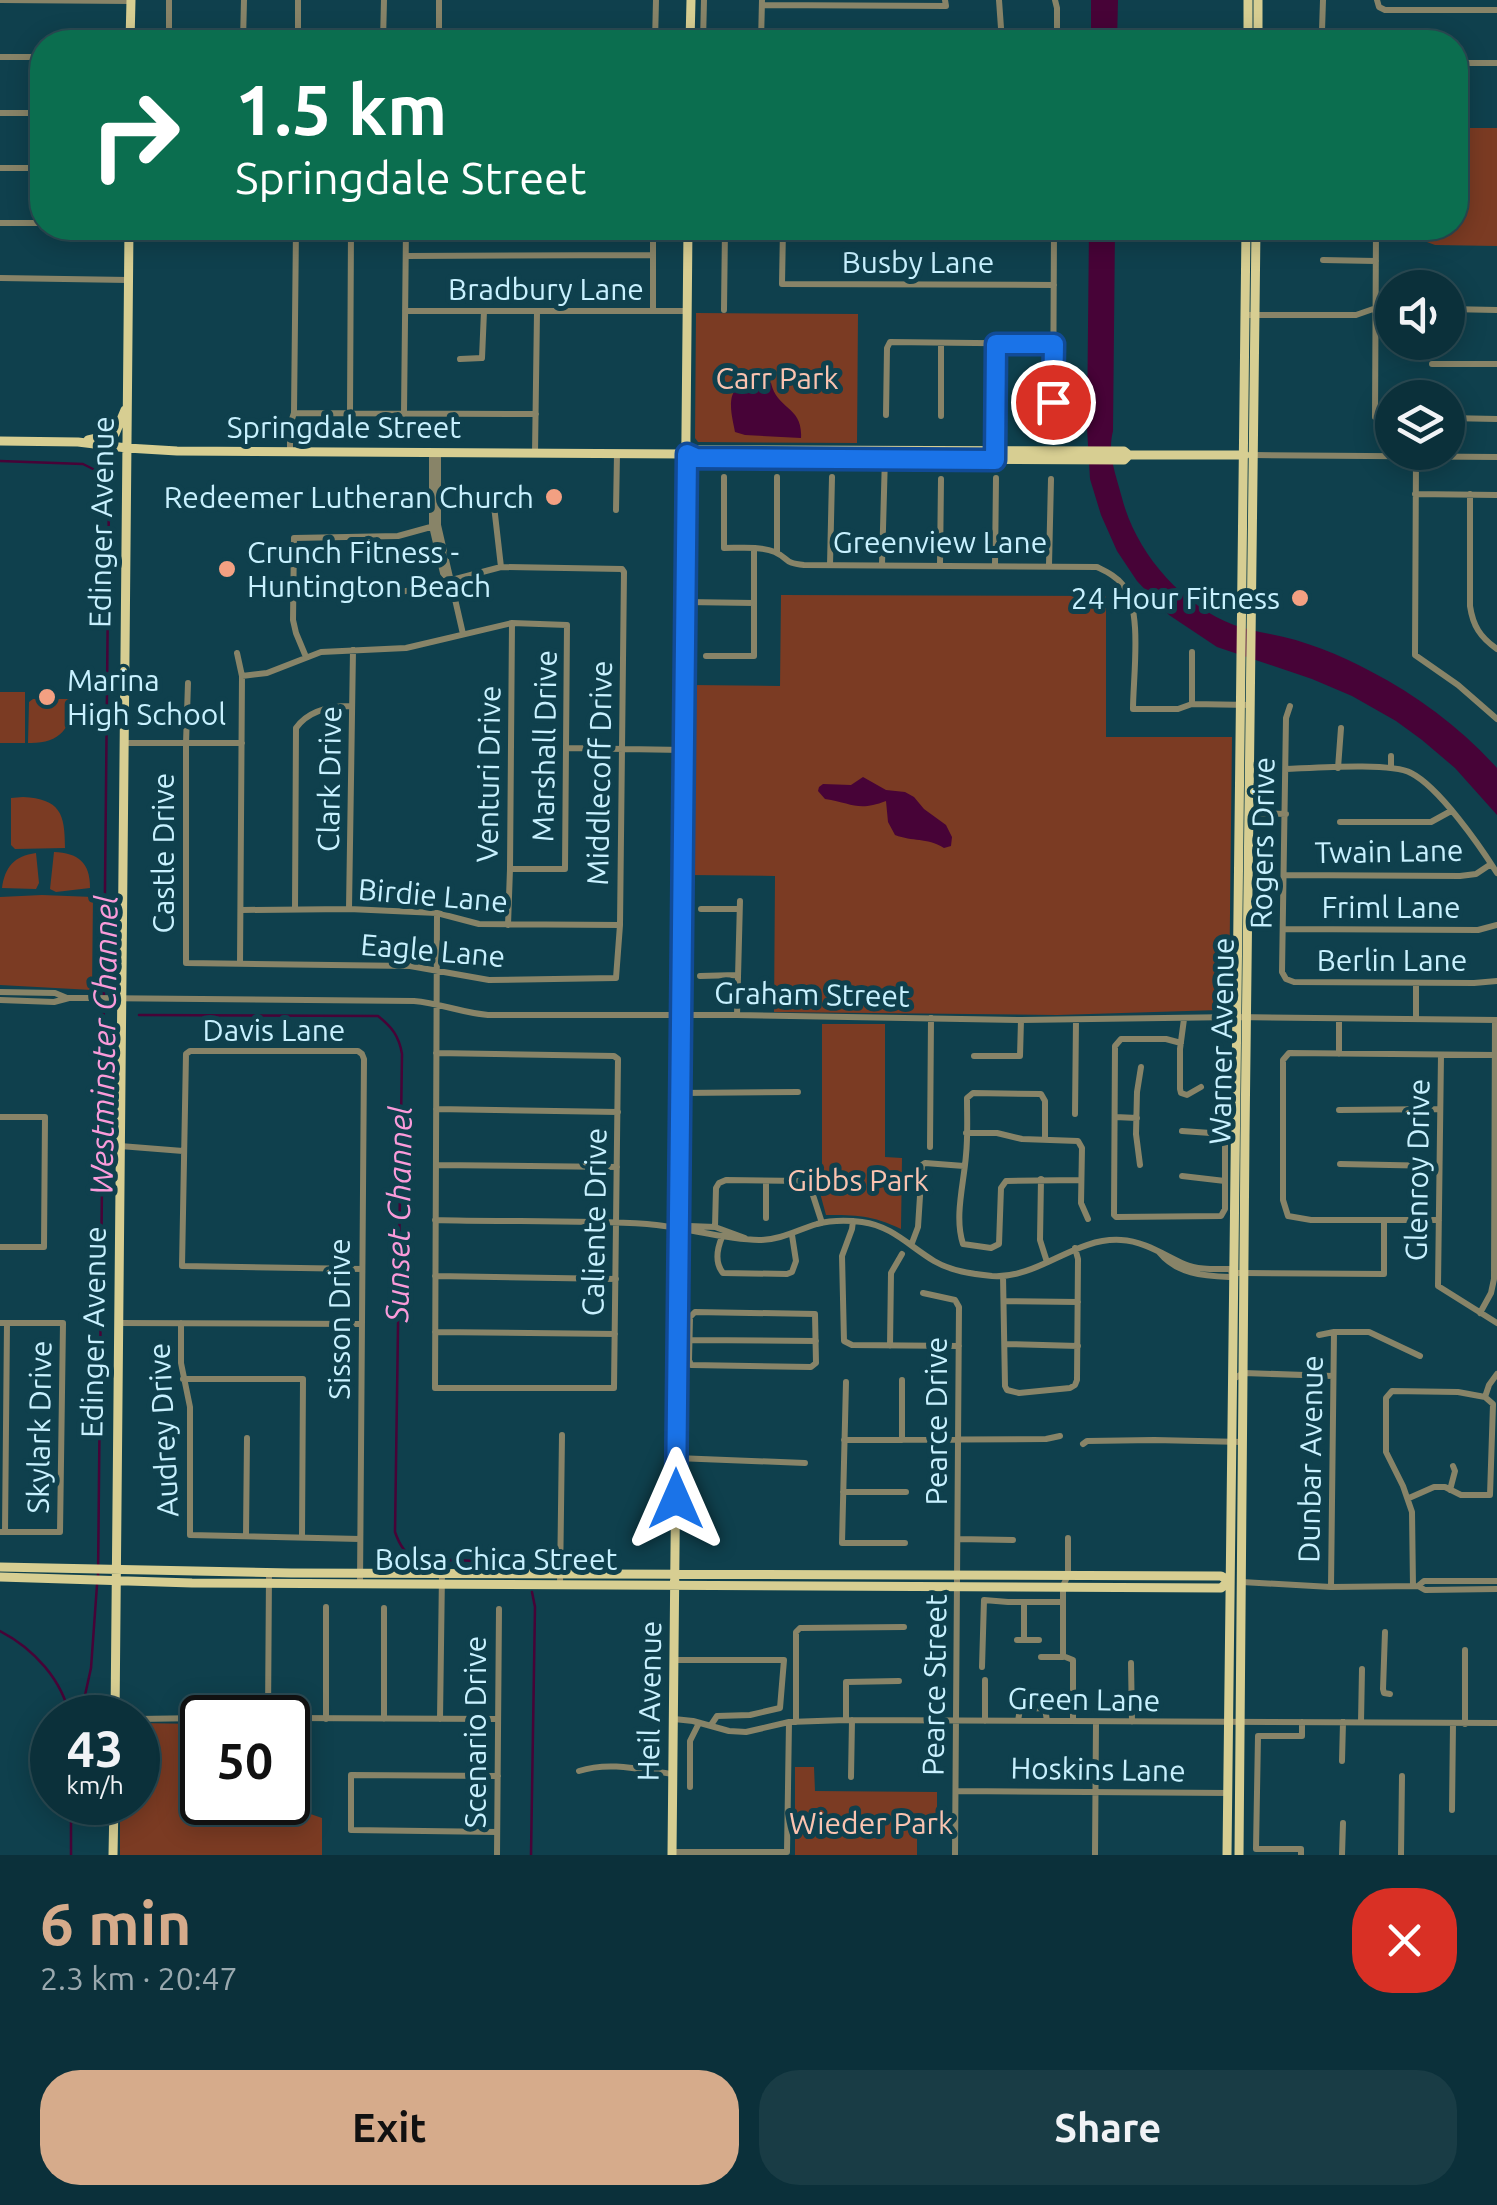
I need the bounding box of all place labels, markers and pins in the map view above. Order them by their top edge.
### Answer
pin [1011,360,1096,445]
place label: Redeemer Lutheran Church [164,480,534,514]
marker: Redeemer Lutheran Church [543,486,565,508]
place label: Crunch Fitness - Huntington Beach [247,535,491,603]
marker: Crunch Fitness - Huntington Beach [216,558,238,580]
place label: 24 Hour Fitness [1071,581,1280,615]
marker: 24 Hour Fitness [1289,587,1311,609]
place label: Marina High School [67,663,226,731]
marker: Marina High School [36,686,58,708]

